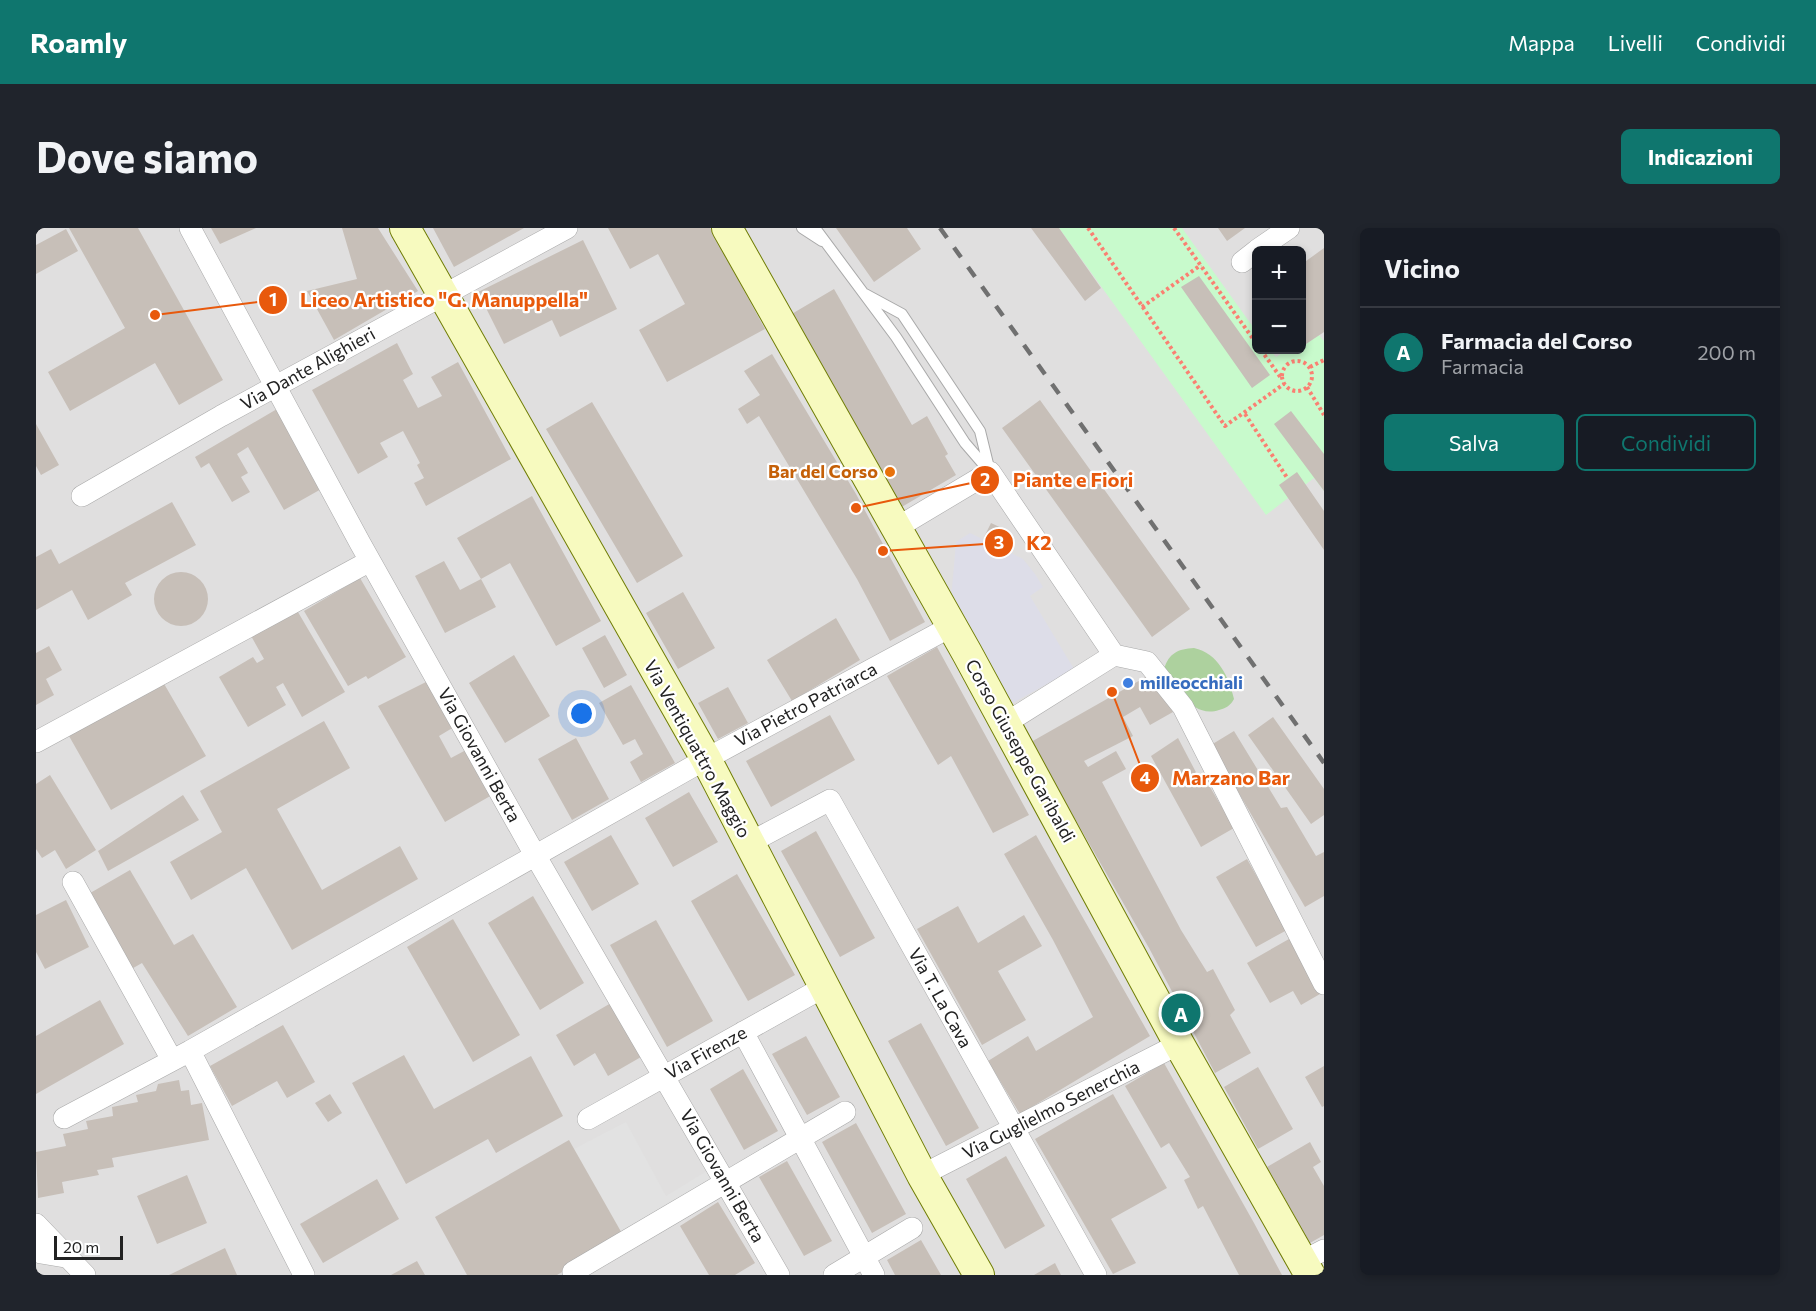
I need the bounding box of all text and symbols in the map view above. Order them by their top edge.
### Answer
text: Roamly [30,25,127,59]
text: Mappa [1508,30,1575,55]
text: Livelli [1608,30,1663,55]
text: Condividi [1696,30,1786,55]
button: Indicazioni [1621,129,1780,184]
text: Dove siamo [36,130,258,182]
map controls [1252,246,1306,354]
button: + [1252,246,1306,300]
text: Vicino [1384,252,1460,283]
callout: Liceo Artistico "G. Manuppella" [258,281,600,319]
text: Liceo Artistico "G. Manuppella" [300,287,588,311]
text: 1 [269,288,277,310]
button: − [1252,300,1306,354]
street label: Via Dante Alighieri [236,322,379,414]
text: Farmacia del Corso [1441,327,1632,354]
text: A [1396,340,1411,364]
text: 200 m [1698,340,1756,364]
text: Farmacia [1441,354,1524,378]
button: Salva [1384,414,1564,471]
button: Condividi [1576,414,1756,471]
place label: Bar del Corso [768,460,878,482]
callout: Piante e Fiori [970,461,1145,499]
marker: Bar del Corso [883,465,897,479]
text: Piante e Fiori [1013,467,1133,491]
text: 2 [980,468,990,490]
callout: K2 [984,524,1063,562]
text: K2 [1026,530,1052,554]
text: 3 [994,531,1004,553]
street label: Corso Giuseppe Garibaldi [961,655,1080,846]
street label: Via Ventiquattro Maggio [640,656,756,841]
street label: Via Pietro Patriarca [731,657,880,751]
place label: milleocchiali [1140,671,1243,693]
marker: milleocchiali [1121,676,1135,690]
street label: Via Giovanni Berta [434,683,526,826]
your location [567,699,596,728]
callout: Marzano Bar [1130,759,1302,797]
text: Marzano Bar [1172,765,1290,789]
text: 4 [1139,766,1151,788]
street label: Via T. La Cava [904,944,977,1051]
pin: A [1162,990,1200,1036]
street label: Via Firenze [661,1021,750,1084]
street label: Via Guglielmo Senerchia [958,1055,1143,1163]
street label: Via Giovanni Berta [676,1105,770,1246]
scale bar [54,1233,123,1260]
text: 20 m [63,1237,99,1256]

